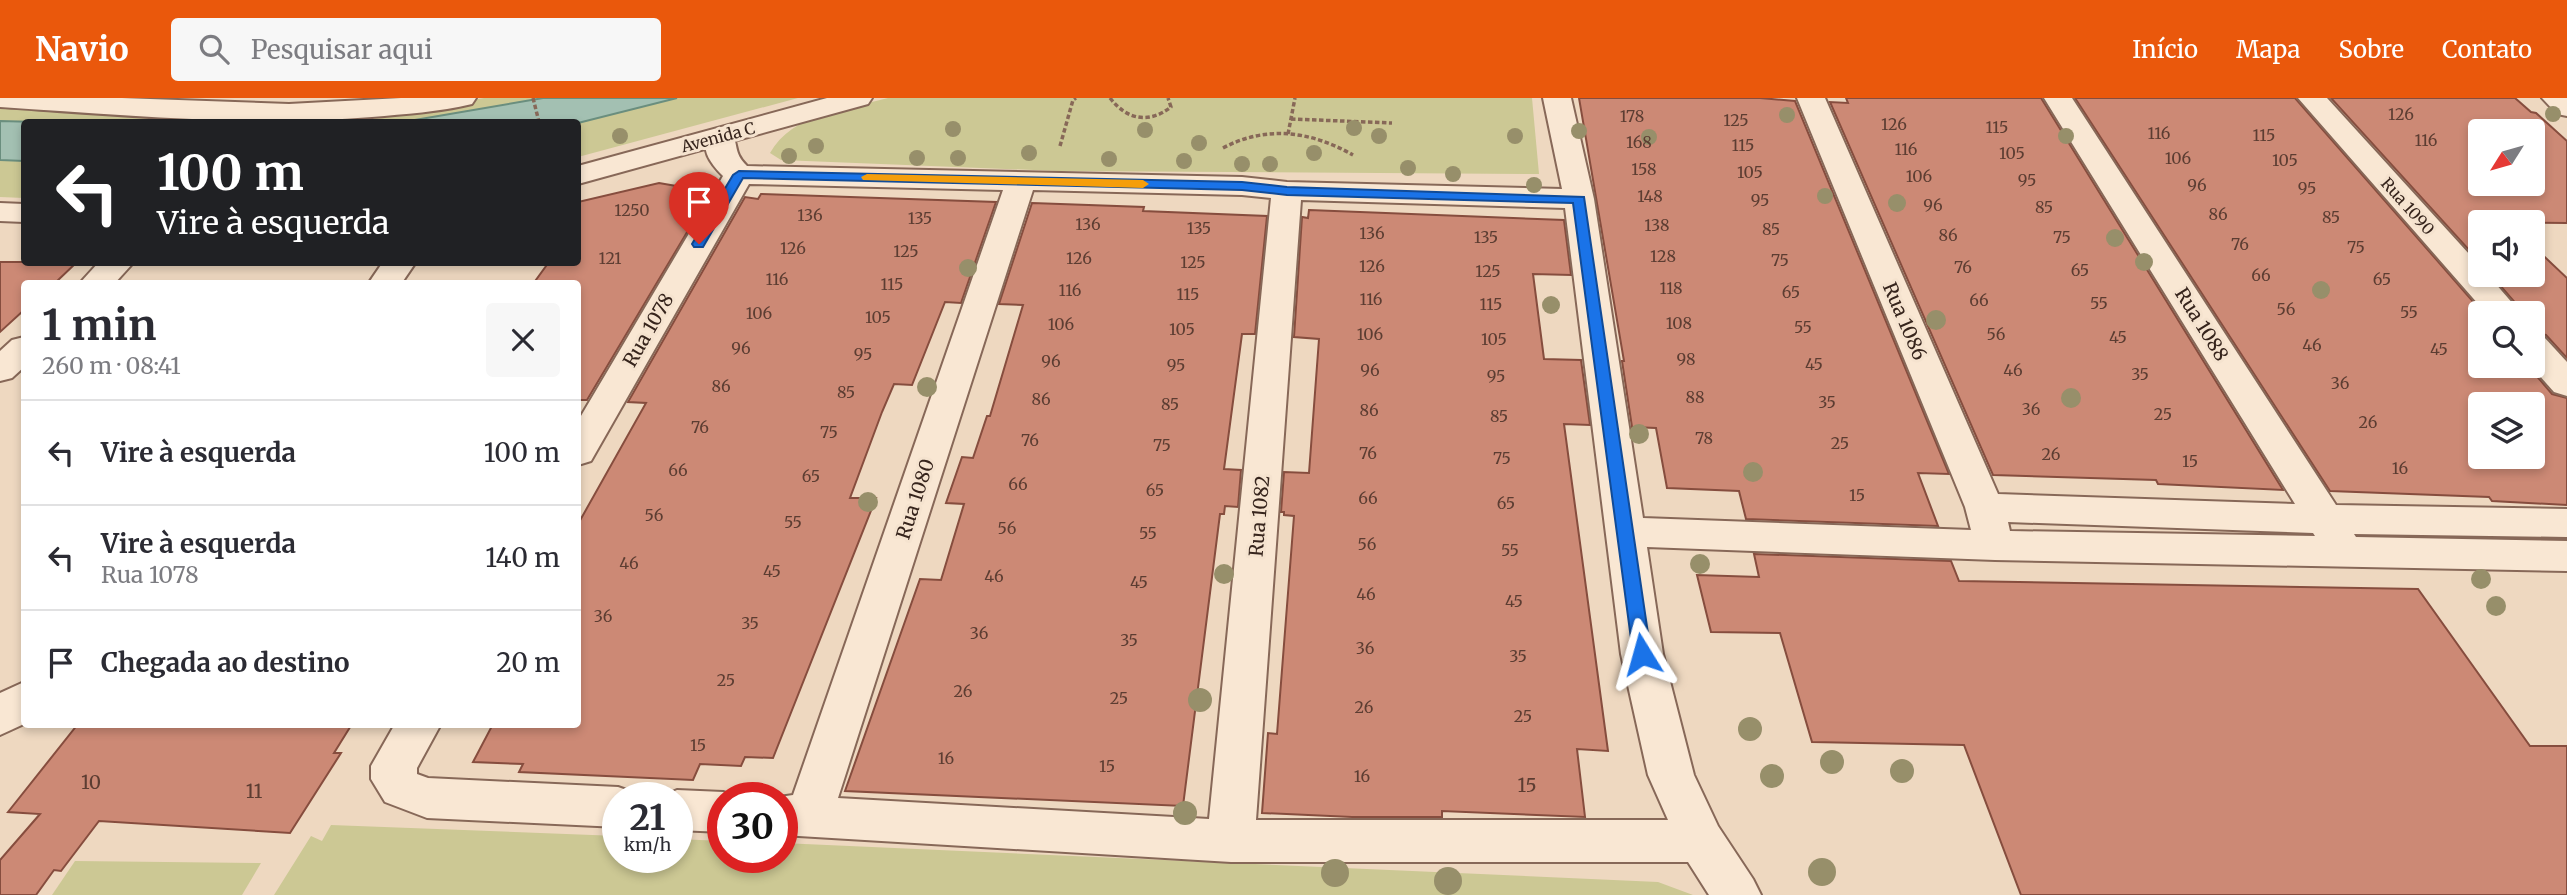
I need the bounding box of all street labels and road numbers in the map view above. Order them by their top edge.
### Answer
street label: Avenida C [678,118,757,157]
street label: Rua 1090 [2377,173,2439,239]
street label: Rua 1086 [1878,278,1932,364]
street label: Rua 1088 [2170,283,2234,365]
street label: Rua 1078 [617,289,679,371]
street label: Rua 1080 [891,456,939,542]
street label: Rua 1082 [1243,474,1275,558]

